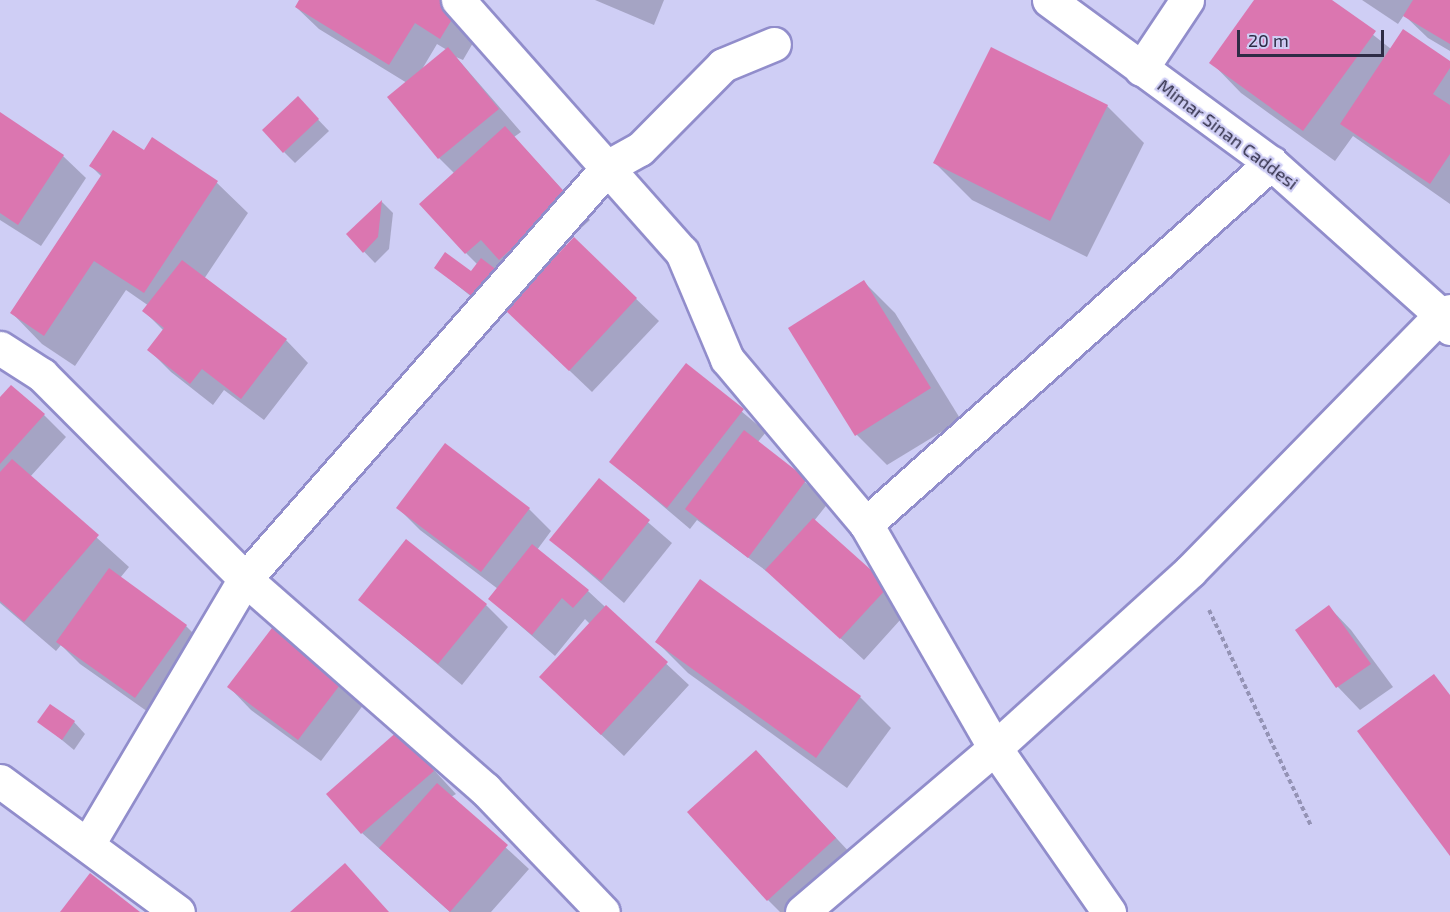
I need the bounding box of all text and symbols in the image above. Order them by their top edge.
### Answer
scale bar [1240,18,1387,56]
text: 20 m [1248,29,1289,51]
street label: Mimar Sinan Caddesi [1153,74,1303,194]

